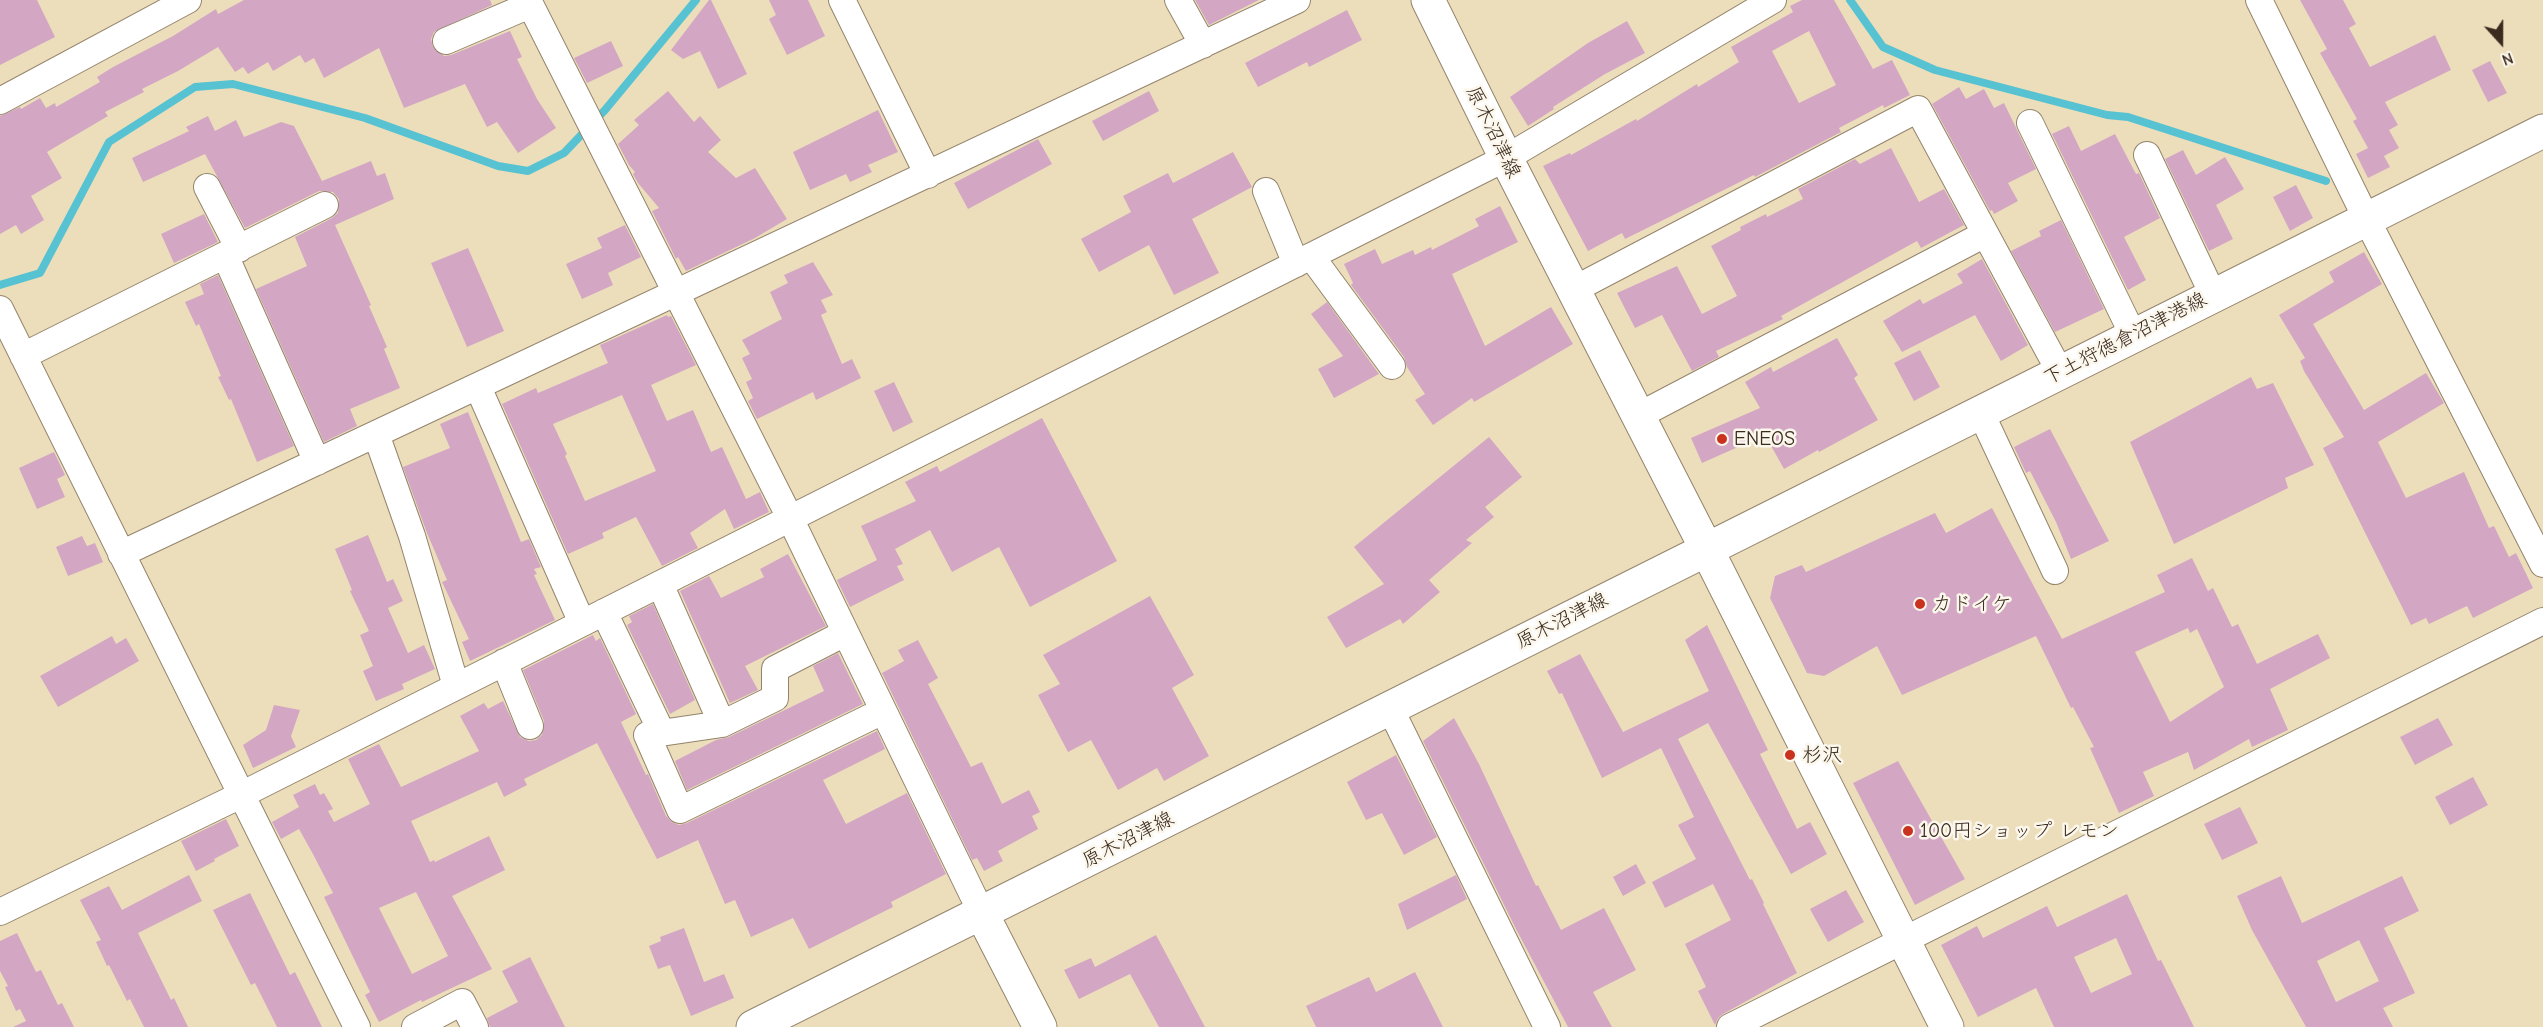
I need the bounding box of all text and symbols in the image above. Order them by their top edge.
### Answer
north arrow [2471,12,2531,72]
text: N [2499,49,2516,69]
street label: 原木沼津線 [1460,82,1526,182]
street label: 下土狩徳倉沼津港線 [2039,287,2211,391]
place label: ENEOS [1734,427,1795,451]
marker: ENEOS [1715,432,1729,446]
street label: 原木沼津線 [1512,588,1612,654]
place label: カドイケ [1932,592,2012,616]
marker: カドイケ [1913,597,1927,611]
place label: 杉沢 [1802,743,1842,767]
marker: 杉沢 [1783,748,1797,762]
street label: 原木沼津線 [1078,807,1178,873]
place label: 100円ショップ レモン [1920,819,2119,843]
marker: 100円ショップ レモン [1901,824,1915,838]

